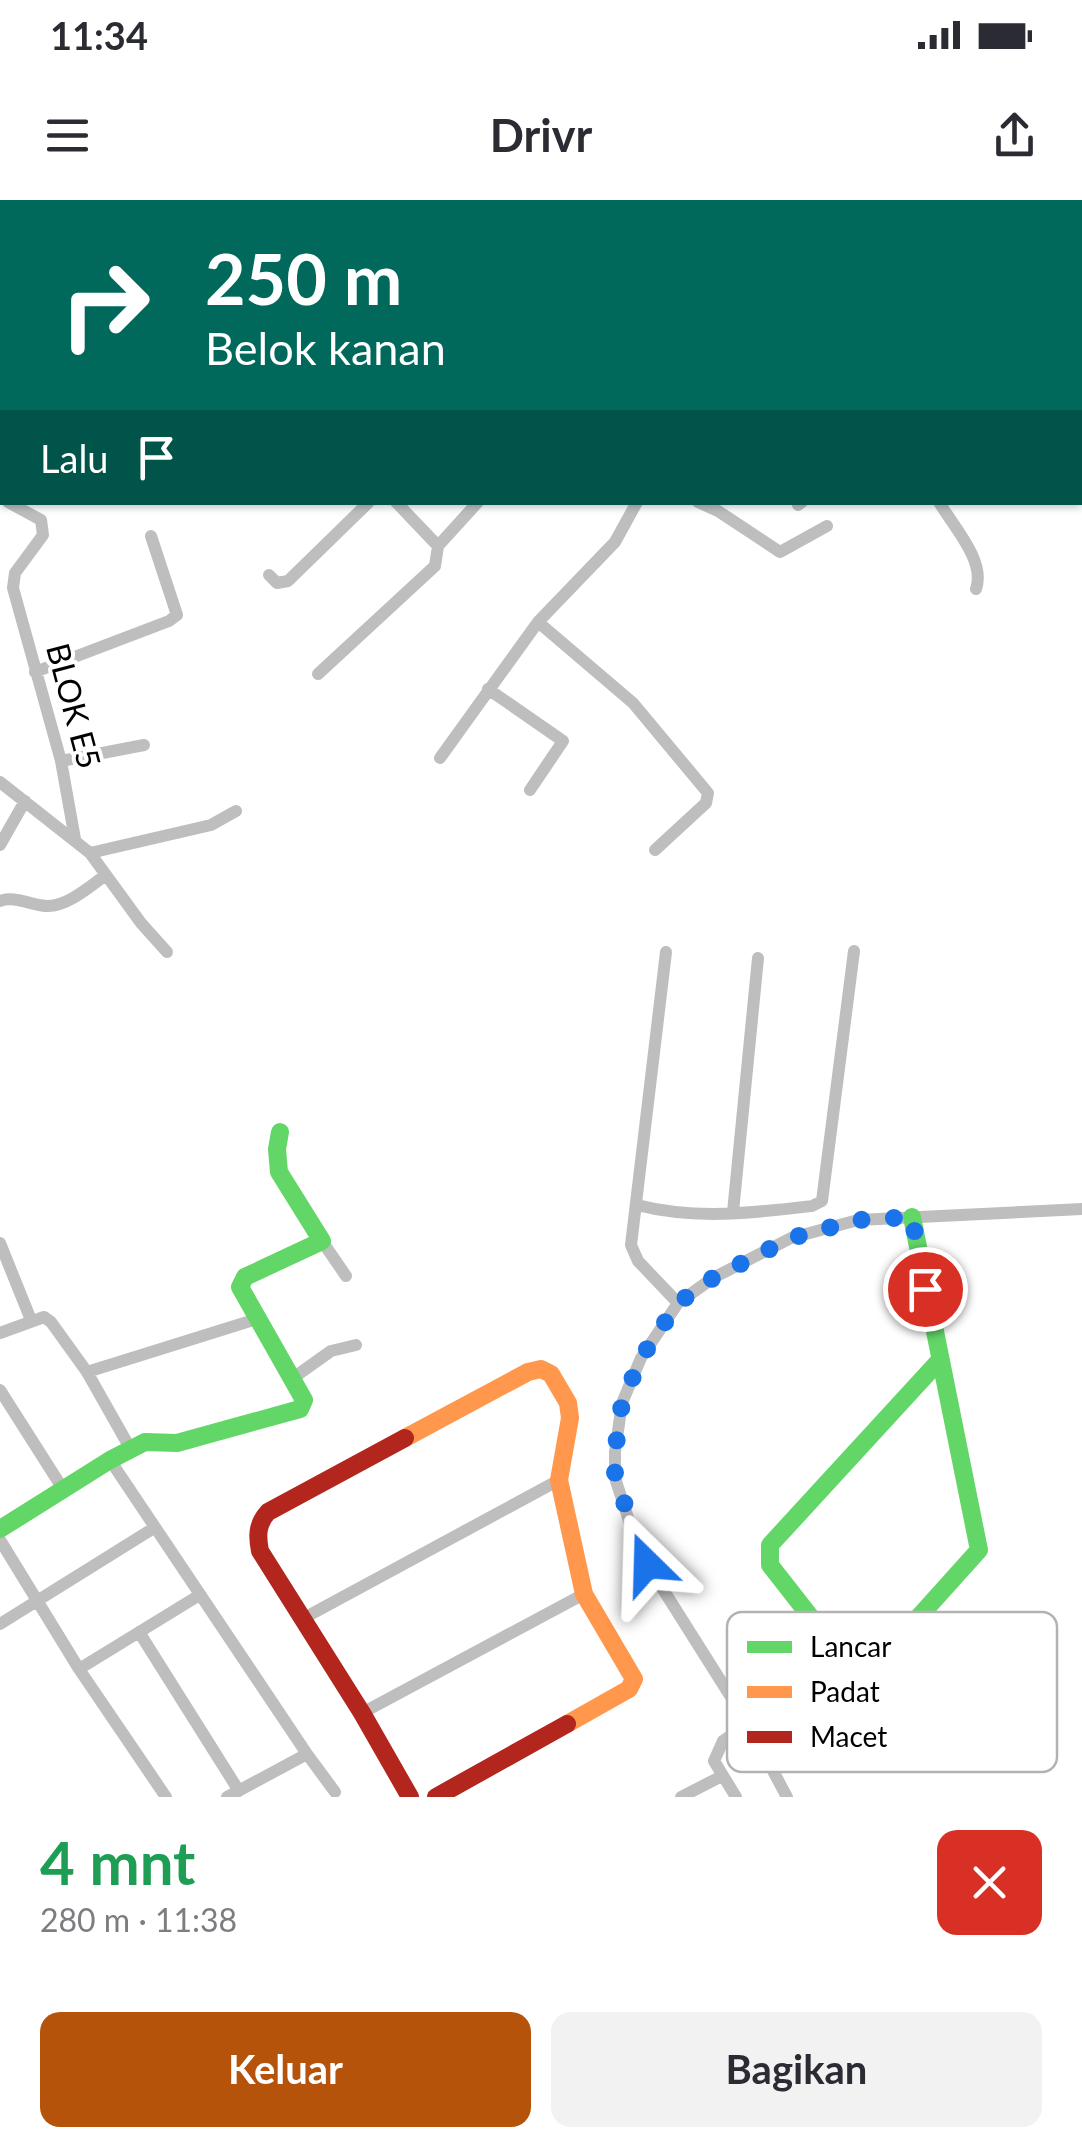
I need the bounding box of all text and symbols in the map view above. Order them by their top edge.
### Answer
text: 11:34 [50,12,148,58]
icon: menu [40,108,95,163]
text: Drivr [490,108,592,162]
icon: share [987,108,1042,163]
text: 250 m [205,236,402,320]
icon: right [40,240,170,370]
text: Belok kanan [205,321,446,375]
icon: arrive [129,430,184,485]
text: Lalu [40,435,109,481]
street label: BLOK E5 [39,639,110,773]
pin [883,1247,968,1332]
icon: arrive [898,1262,953,1317]
position arrow [595,1512,699,1616]
legend [727,1612,1057,1772]
text: Lancar [810,1629,891,1663]
text: Padat [810,1674,880,1708]
text: Macet [810,1719,887,1753]
text: 4 mnt [40,1826,195,1898]
button: close [937,1830,1042,1935]
text: 280 m · 11:38 [40,1900,237,1939]
button: Keluar [40,2012,531,2127]
button: Bagikan [551,2012,1042,2127]

